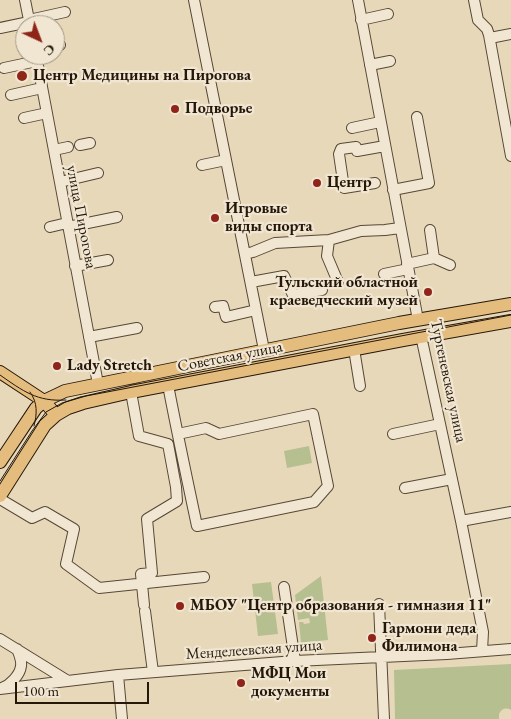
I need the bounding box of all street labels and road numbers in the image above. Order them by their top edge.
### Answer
street label: улица Пирогова [62,164,100,270]
street label: Тургеневская улица [426,318,470,444]
street label: Советская улица [176,337,284,377]
street label: Менделеевская улица [185,636,323,664]

